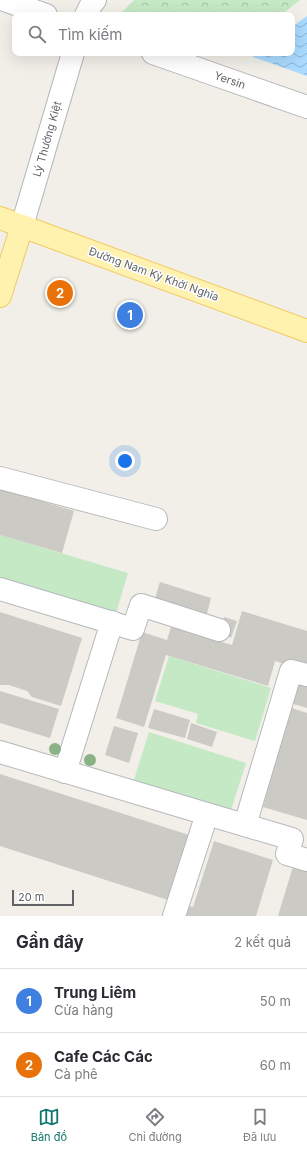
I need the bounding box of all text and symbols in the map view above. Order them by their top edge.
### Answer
search box [12,12,295,56]
icon: search [26,23,48,45]
text: Tìm kiếm [58,25,122,44]
street label: Yersin [213,68,247,92]
street label: Lý Thường Kiệt [30,99,65,178]
street label: Đường Nam Kỳ Khởi Nghĩa [87,244,221,304]
pin: 2 [47,278,73,308]
pin: 1 [117,300,143,330]
your location [115,451,135,471]
scale bar [12,888,74,907]
text: 20 m [18,890,44,904]
text: Gần đây [16,932,84,952]
text: 2 kết quả [234,934,291,950]
text: Trung Liêm [54,983,136,1002]
text: 1 [26,993,32,1009]
text: 50 m [260,993,291,1009]
text: Cửa hàng [54,1002,113,1018]
text: Cafe Các Các [54,1047,153,1066]
text: 2 [25,1057,33,1073]
text: 60 m [260,1057,291,1073]
text: Cà phê [54,1066,98,1082]
tab: Bản đồ [31,1106,67,1144]
tab: Chỉ đường [128,1106,182,1144]
tab: Đã lưu [243,1106,276,1144]

